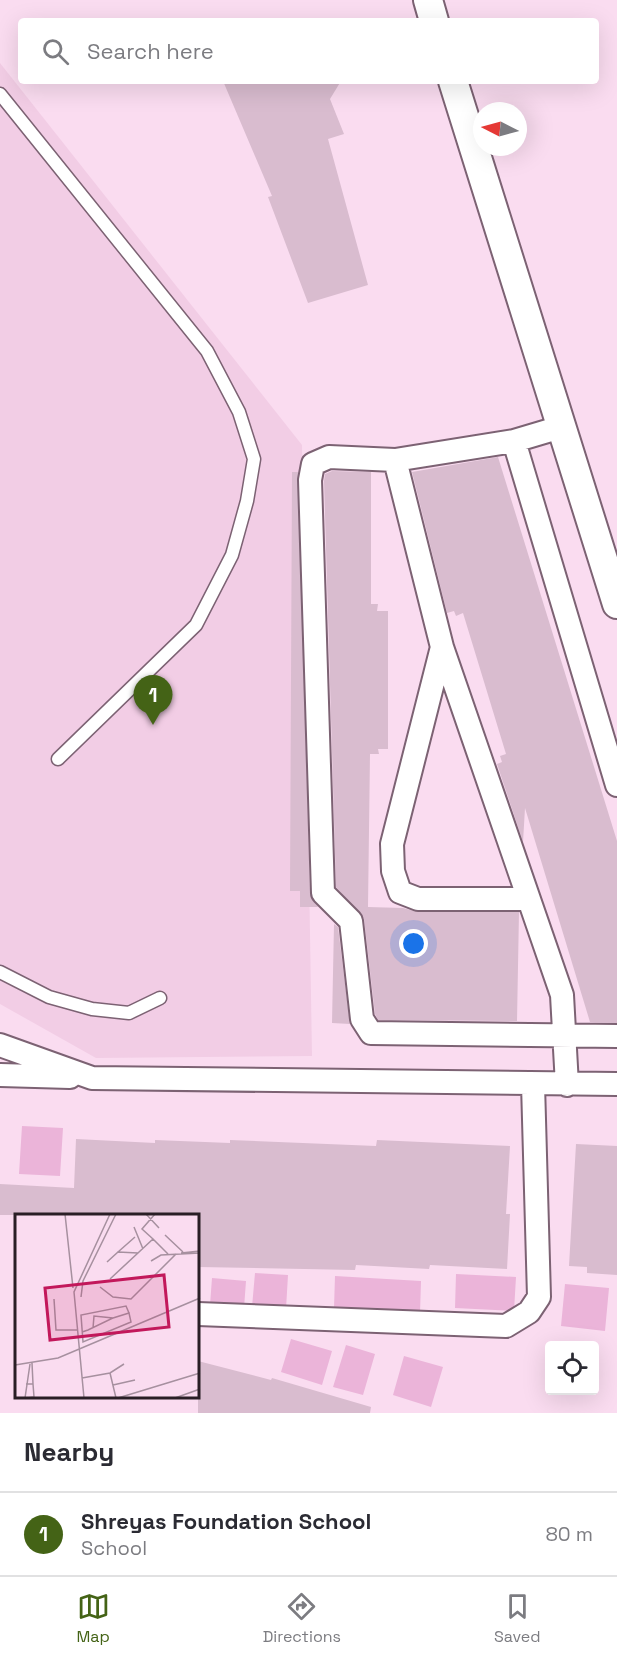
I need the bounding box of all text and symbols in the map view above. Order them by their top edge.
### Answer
search box [18,18,599,84]
icon: search [39,35,72,68]
text: Search here [87,37,214,65]
north arrow [473,102,527,156]
pin: 1 [134,676,172,725]
your location [399,929,428,958]
inset map [15,1214,200,1398]
map controls [545,1341,599,1395]
button: locate [545,1341,599,1395]
text: Nearby [24,1435,114,1469]
text: Shreyas Foundation School [81,1507,371,1535]
text: 1 [39,1521,48,1547]
text: 80 m [545,1521,593,1547]
text: School [81,1535,147,1561]
tab: Map [76,1590,110,1647]
tab: Directions [263,1590,341,1647]
tab: Saved [494,1590,541,1647]

